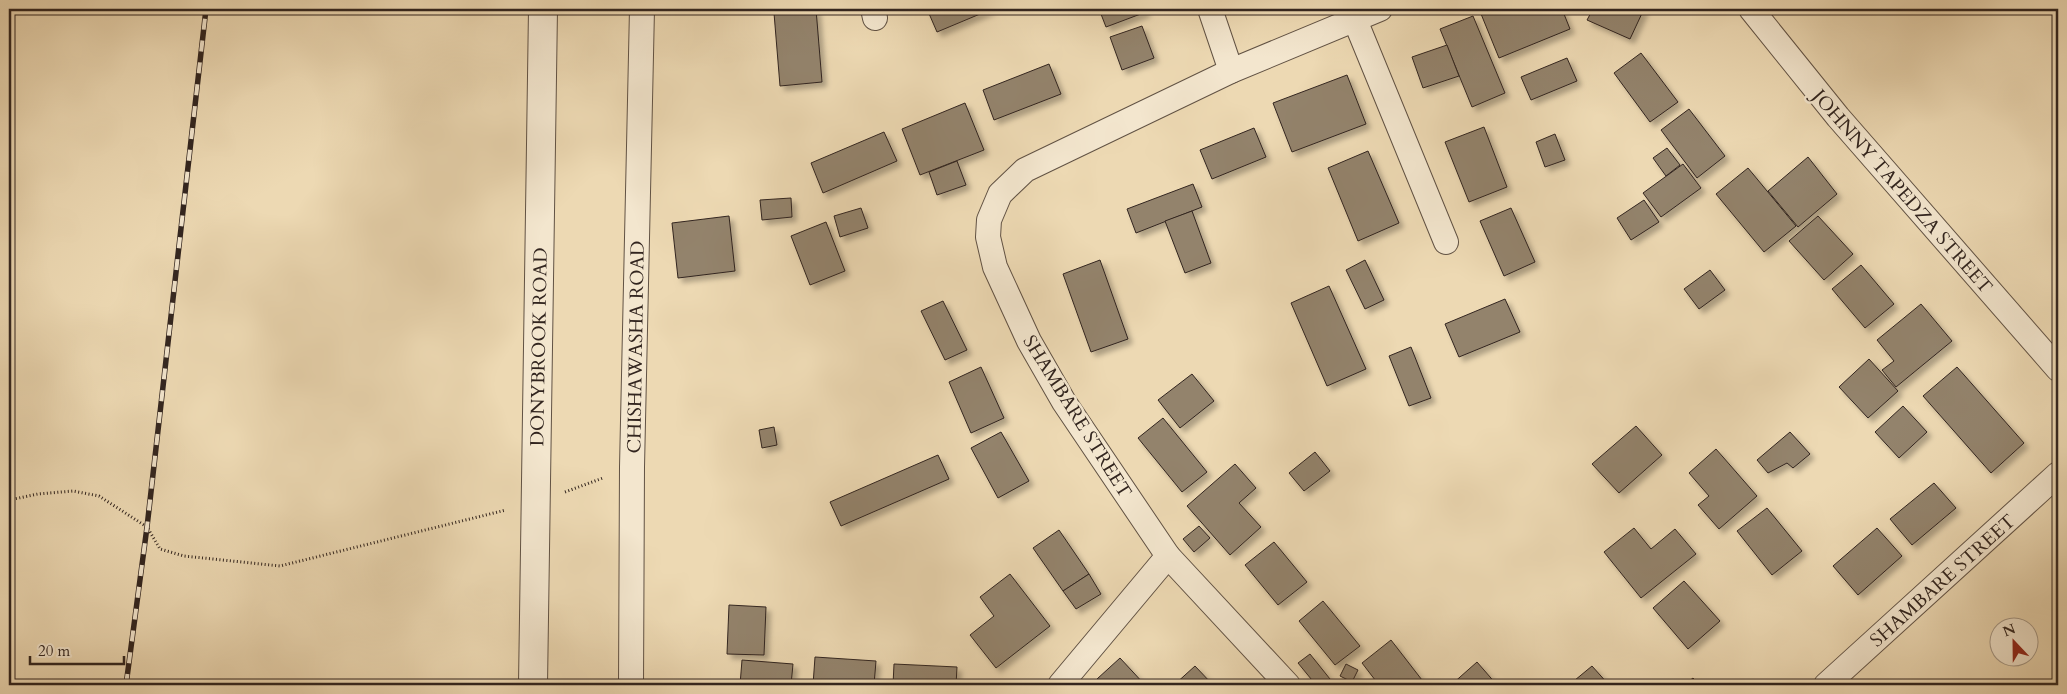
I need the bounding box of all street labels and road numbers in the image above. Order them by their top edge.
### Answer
street label: JOHNNY TAPEDZA STREET [1804,82,1998,299]
street label: CHISHAWASHA ROAD [621,240,651,454]
street label: DONYBROOK ROAD [524,247,554,447]
street label: SHAMBARE STREET [1017,330,1138,503]
street label: SHAMBARE STREET [1864,508,2021,653]

